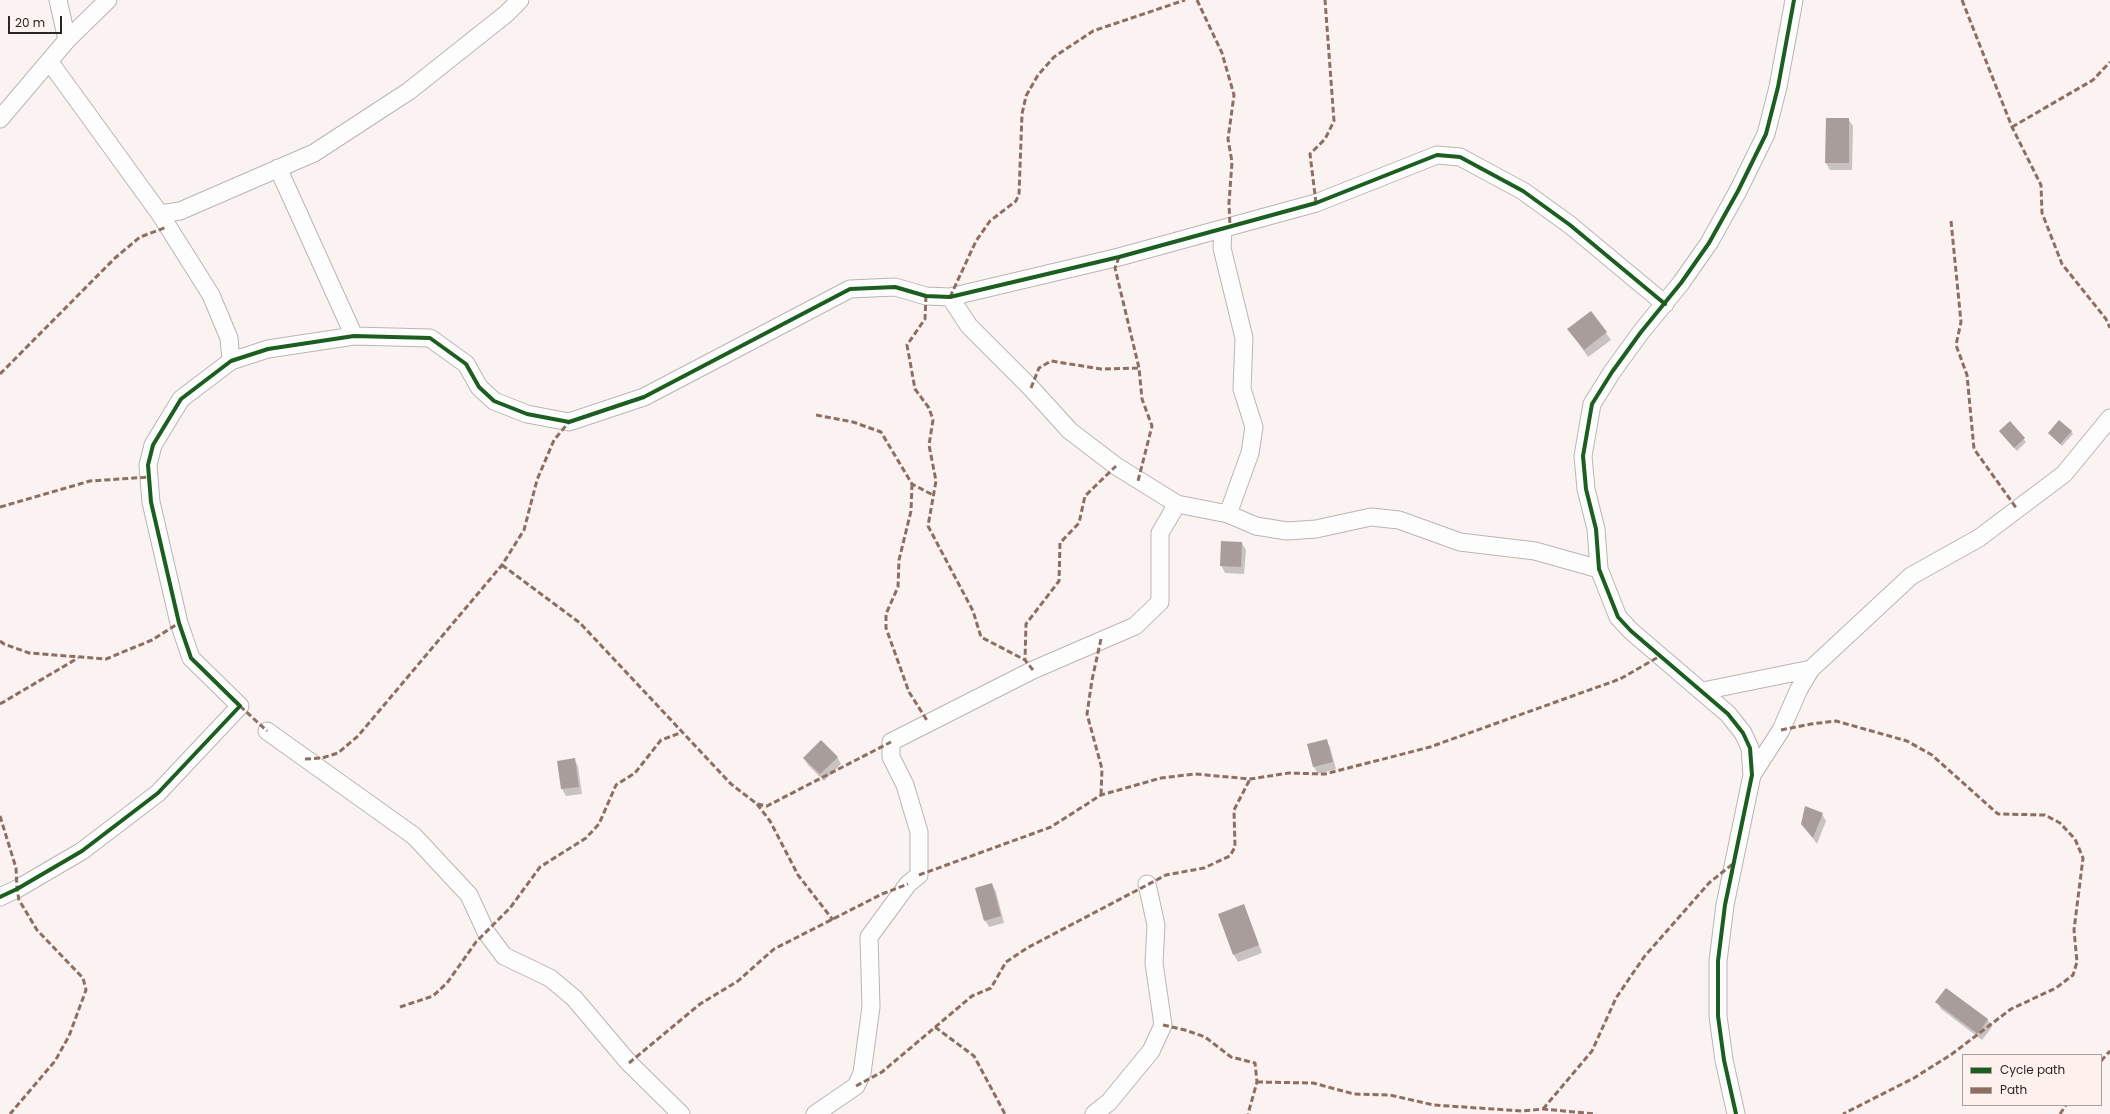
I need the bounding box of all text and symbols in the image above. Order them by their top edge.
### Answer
scale bar [10,8,64,34]
text: 20 m [15,14,45,31]
legend [1962,1054,2102,1106]
text: Cycle path [2000,1061,2065,1078]
text: Path [2000,1081,2027,1098]

